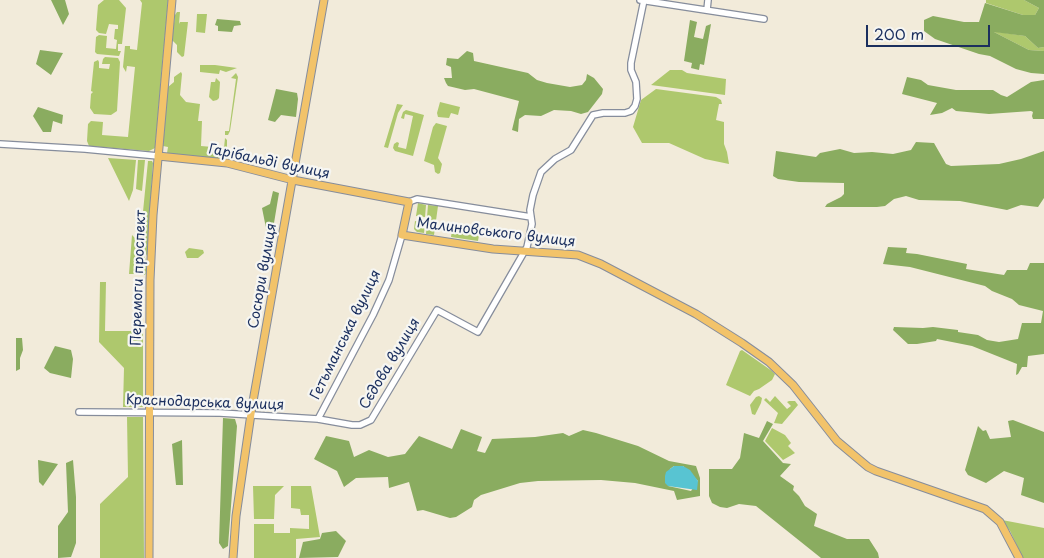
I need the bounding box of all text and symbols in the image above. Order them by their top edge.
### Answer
scale bar [869,15,993,47]
text: 200 m [874,22,924,45]
street label: Гарібальді вулиця [207,141,331,183]
street label: Перемоги проспект [128,210,150,346]
street label: Малиновського вулиця [416,215,576,251]
street label: Сосюри вулиця [245,222,281,330]
street label: Гетьманська вулиця [307,267,385,403]
street label: Сєдова вулиця [356,315,424,413]
street label: Краснодарська вулиця [125,392,285,414]

